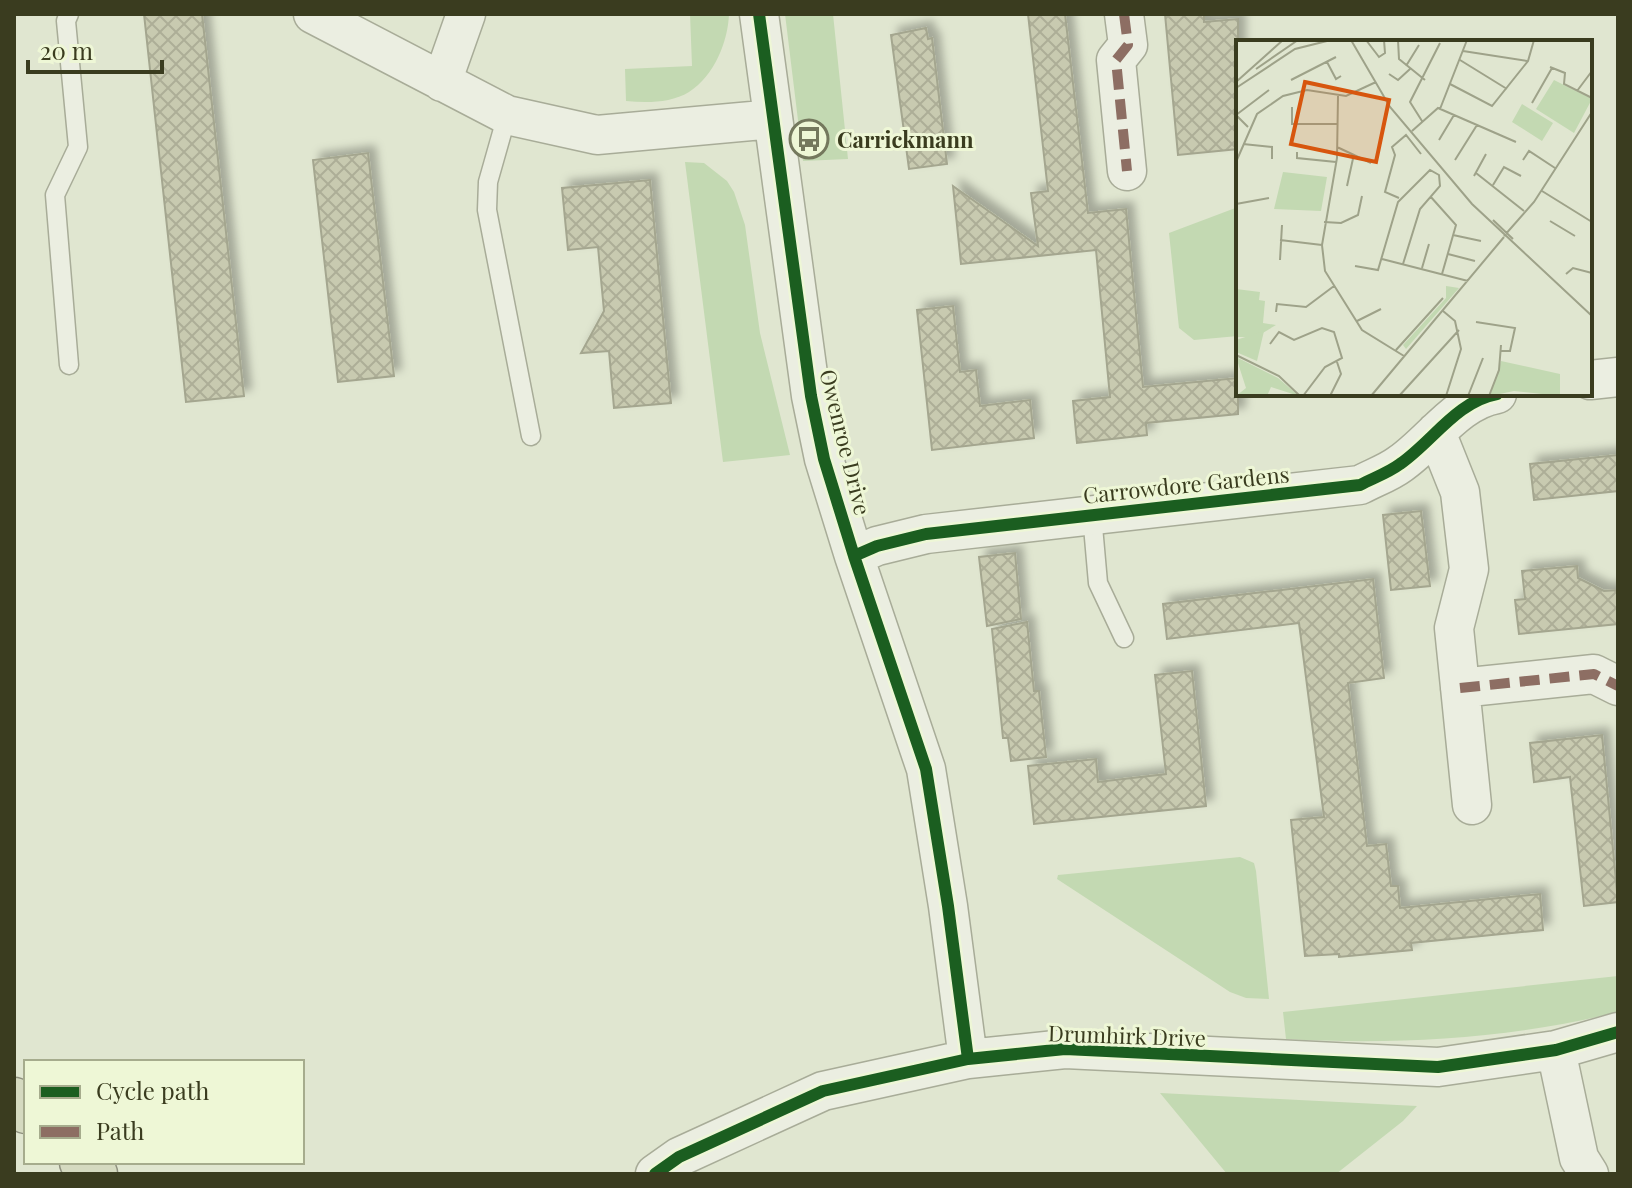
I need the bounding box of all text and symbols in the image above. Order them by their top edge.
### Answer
scale bar [28,24,162,74]
text: 20 m [40,34,93,66]
inset map [1236,40,1592,396]
bus stop icon: Carrickmann [788,118,830,160]
place label: Carrickmann [837,124,974,154]
street label: Owenroe Drive [813,366,879,518]
street label: Carrowdore Gardens [1081,458,1291,510]
street label: Drumhirk Drive [1048,1017,1206,1053]
legend [24,1060,304,1164]
text: Cycle path [96,1074,209,1106]
text: Path [96,1114,144,1146]

